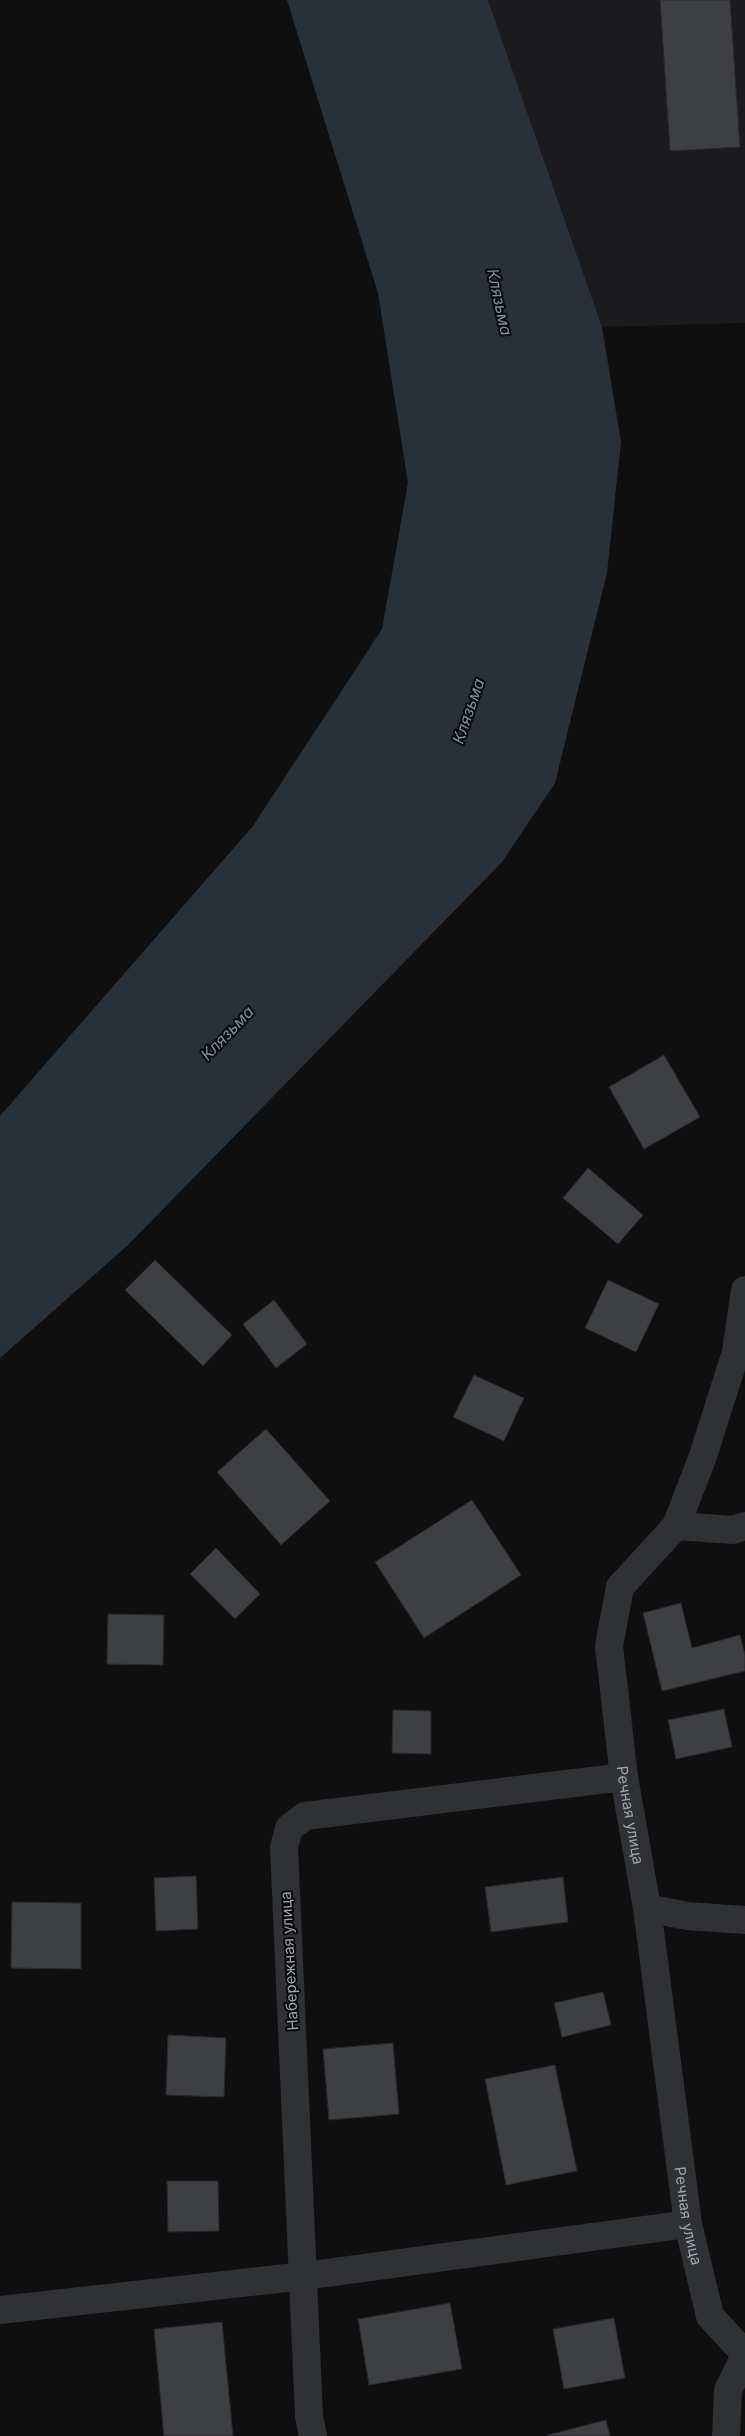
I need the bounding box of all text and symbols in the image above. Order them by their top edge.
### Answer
water label: Клязьма [483,267,517,337]
water label: Клязьма [448,676,489,746]
water label: Клязьма [196,1002,258,1064]
street label: Речная улица [613,1765,649,1866]
street label: Набережная улица [276,1891,302,2031]
street label: Речная улица [671,2165,707,2267]

